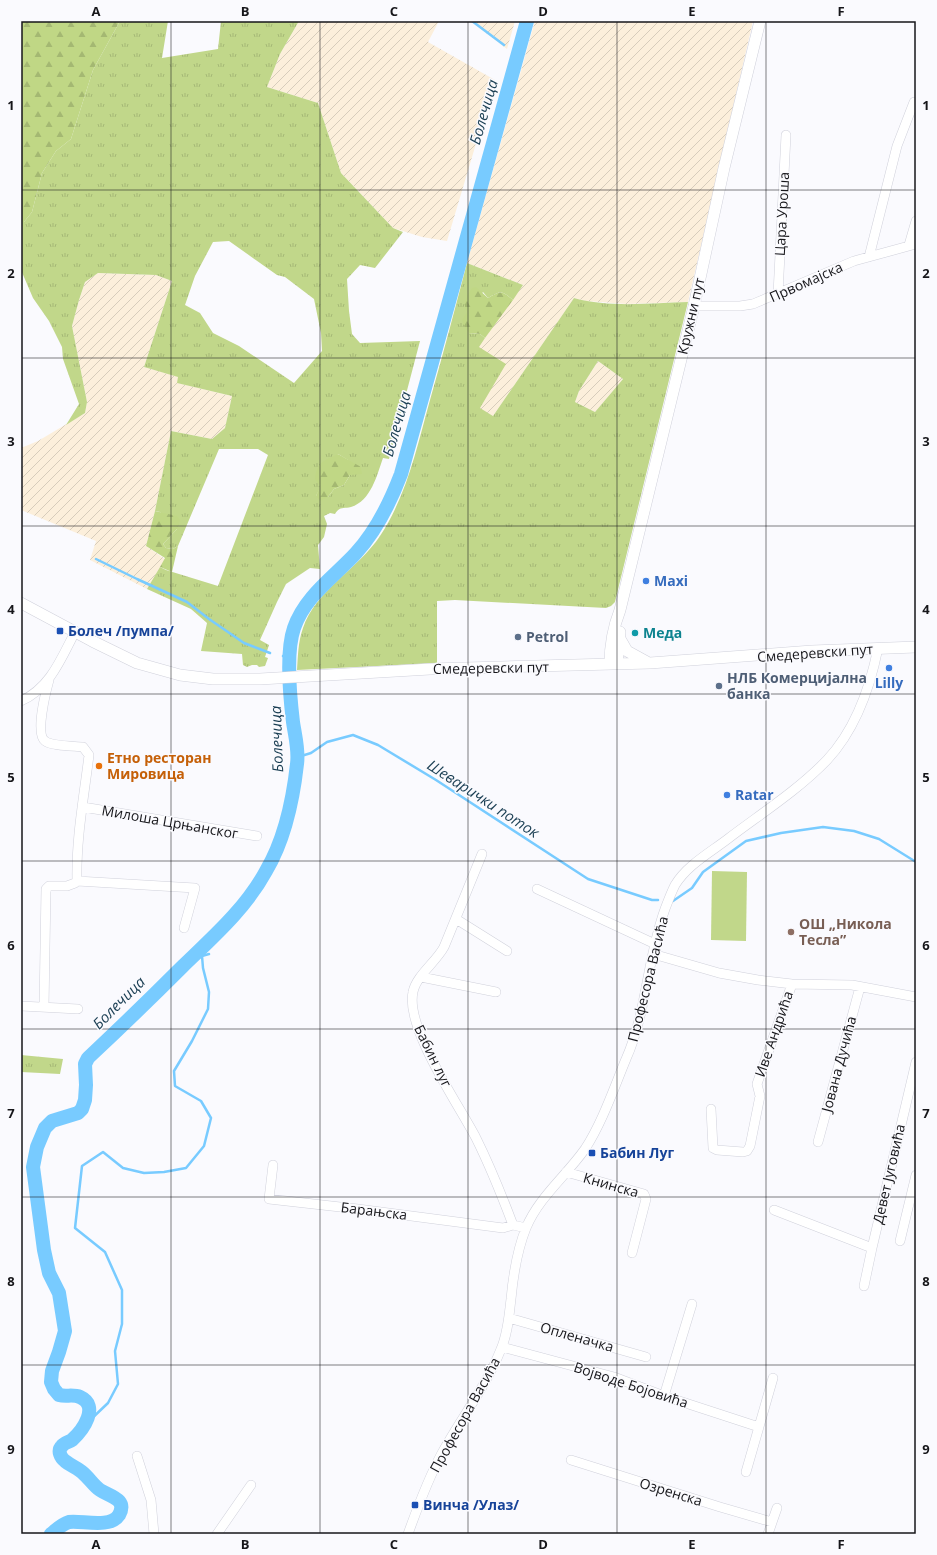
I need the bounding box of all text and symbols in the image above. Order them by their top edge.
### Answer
text: A [92,2,101,20]
text: B [241,2,250,20]
text: C [390,2,398,20]
text: D [538,2,548,20]
text: E [688,2,696,20]
text: F [837,2,845,20]
water label: Болечица [464,76,502,147]
text: 1 [7,96,15,114]
text: 1 [922,96,930,114]
street label: Цара Уроша [770,172,793,256]
street label: Првомајска [766,257,846,306]
text: 2 [7,264,15,282]
text: 2 [922,264,930,282]
street label: Кружни пут [672,275,709,356]
water label: Болечица [377,388,415,459]
text: 3 [7,432,15,450]
text: 3 [922,432,930,450]
place label: Maxi [654,571,688,590]
marker: Maxi [641,576,651,586]
text: 4 [7,600,15,618]
text: 4 [922,600,930,618]
place label: Болеч /пумпа/ [68,621,174,640]
place label: Меда [643,623,682,642]
marker: Болеч /пумпа/ [55,626,65,636]
place label: Petrol [526,627,568,646]
marker: Меда [630,628,640,638]
marker: Petrol [513,632,523,642]
street label: Смедеревски пут [756,639,874,666]
street label: Смедеревски пут [433,657,550,678]
marker: Lilly [884,663,894,673]
place label: НЛБ Комерцијална банка [727,668,867,703]
place label: Lilly [875,673,903,692]
marker: НЛБ Комерцијална банка [714,681,724,691]
water label: Болечица [265,705,287,773]
place label: Етно ресторан Мировица [107,748,212,783]
water label: Шеварички поток [424,754,544,842]
marker: Етно ресторан Мировица [94,761,104,771]
text: 5 [7,768,15,786]
text: 5 [922,768,930,786]
place label: Ratar [735,785,774,804]
marker: Ratar [722,790,732,800]
street label: Милоша Црњанског [100,800,240,843]
street label: Професора Васића [623,914,672,1044]
place label: ОШ „Никола Тесла” [799,914,892,949]
marker: ОШ „Никола Тесла” [786,927,796,937]
text: 6 [7,936,15,954]
text: 6 [922,936,930,954]
water label: Болечица [88,971,149,1033]
street label: Иве Андрића [750,988,797,1079]
street label: Јована Дучића [816,1014,860,1116]
street label: Бабин луг [410,1021,457,1090]
text: 7 [7,1104,15,1122]
text: 7 [922,1104,930,1122]
street label: Девет Југовића [868,1122,909,1226]
place label: Бабин Луг [600,1143,674,1162]
marker: Бабин Луг [587,1148,597,1158]
street label: Книнска [581,1168,641,1201]
street label: Барањска [340,1197,408,1224]
text: 8 [7,1272,15,1290]
text: 8 [922,1272,930,1290]
street label: Опленачка [538,1317,616,1356]
street label: Професора Васића [425,1354,504,1476]
street label: Војводе Бојовића [572,1357,691,1412]
text: 9 [7,1440,15,1458]
text: 9 [922,1440,930,1458]
street label: Озренска [637,1473,705,1510]
place label: Винча /Улаз/ [423,1495,519,1514]
marker: Винча /Улаз/ [410,1500,420,1510]
text: A [92,1535,101,1553]
text: B [241,1535,250,1553]
text: C [390,1535,398,1553]
text: D [538,1535,548,1553]
text: E [688,1535,696,1553]
text: F [837,1535,845,1553]

